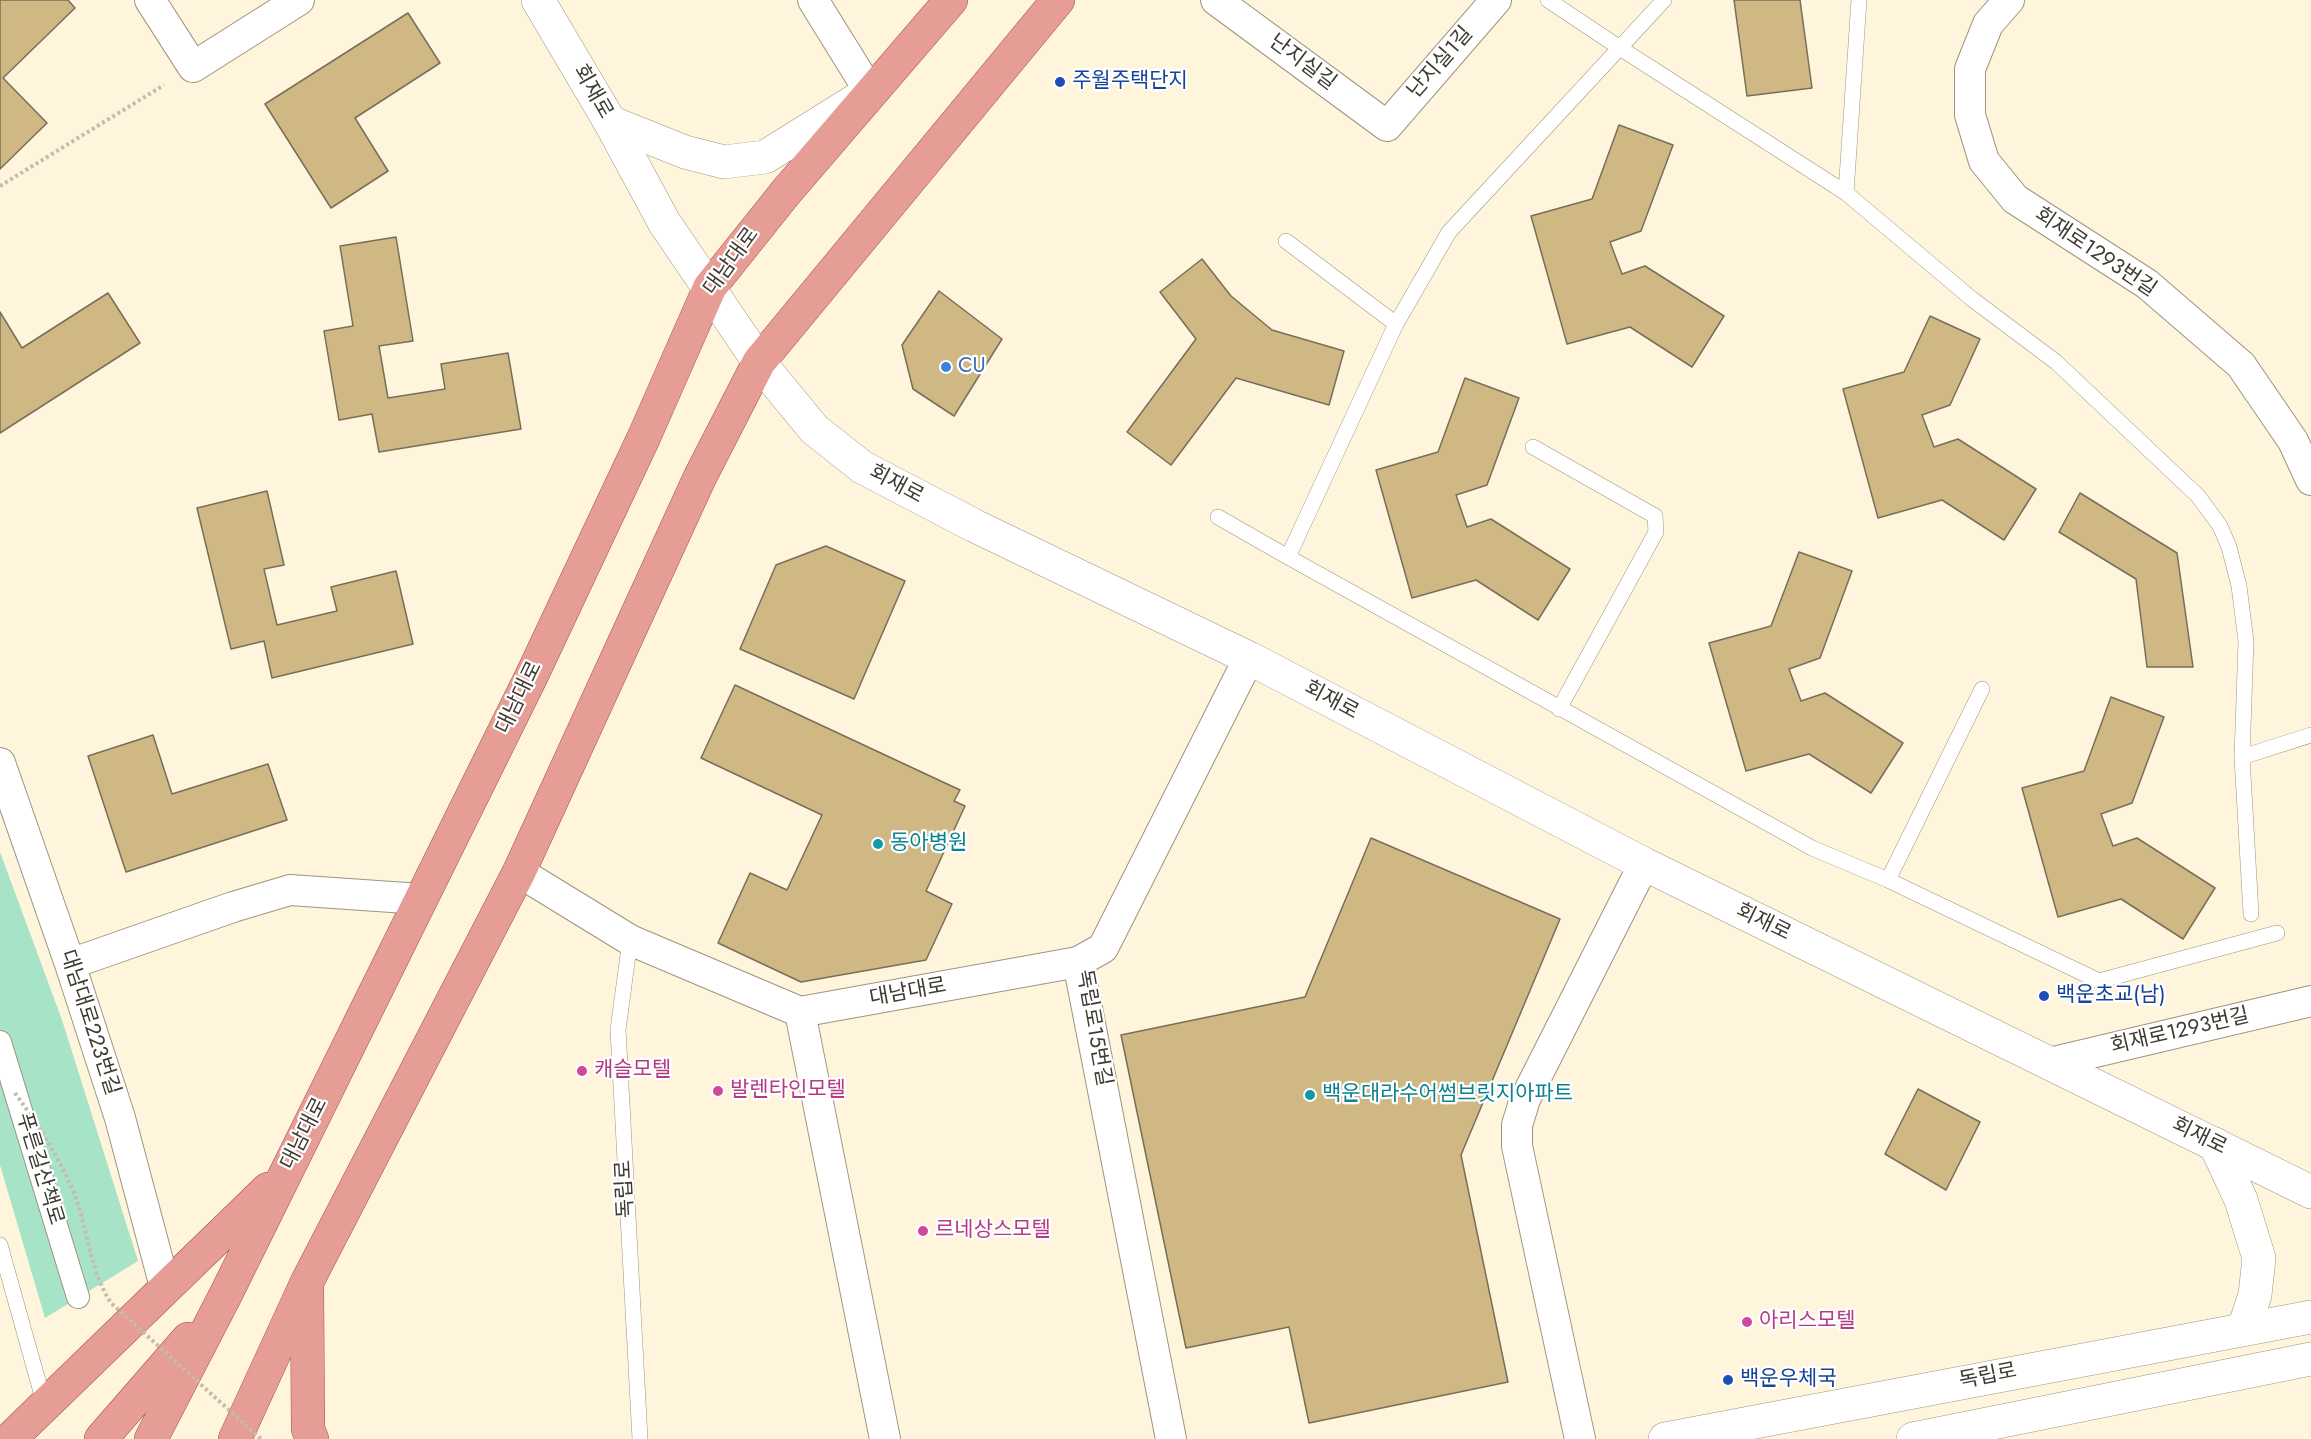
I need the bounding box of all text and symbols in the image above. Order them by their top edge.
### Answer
street label: 난지실1길 [1403,22,1479,104]
street label: 난지실길 [1264,30,1340,96]
street label: 회재로 [567,61,617,123]
place label: 주월주택단지 [1072,69,1188,95]
marker: 주월주택단지 [1053,75,1067,89]
street label: 회재로1293번길 [2029,203,2161,303]
street label: 대남대로 [699,223,765,301]
place label: CU [958,354,986,380]
marker: CU [939,360,953,374]
street label: 회재로 [864,460,928,510]
street label: 대남대로 [492,658,548,738]
street label: 회재로 [1299,676,1363,726]
place label: 동아병원 [890,831,967,857]
marker: 동아병원 [871,837,885,851]
street label: 회재로 [1731,899,1795,947]
street label: 대남대로223번길 [54,947,124,1099]
street label: 독립로15번길 [1070,968,1116,1088]
street label: 대남대로 [868,974,948,1012]
place label: 백운초교(남) [2056,983,2166,1009]
marker: 백운초교(남) [2037,989,2051,1003]
street label: 회재로1293번길 [2108,1004,2252,1060]
place label: 캐슬모텔 [594,1058,671,1084]
marker: 캐슬모텔 [575,1064,589,1078]
place label: 발렌타인모텔 [730,1078,846,1104]
place label: 백운대라수어썸브릿지아파트 [1322,1082,1573,1108]
marker: 발렌타인모텔 [711,1084,725,1098]
marker: 백운대라수어썸브릿지아파트 [1303,1088,1317,1102]
street label: 대남대로 [276,1094,334,1174]
street label: 푸른길산책로 [10,1110,68,1228]
street label: 회재로 [2167,1113,2231,1161]
street label: 독립로 [612,1159,640,1219]
place label: 르네상스모텔 [935,1218,1051,1244]
marker: 르네상스모텔 [916,1224,930,1238]
place label: 아리스모텔 [1759,1309,1856,1335]
marker: 아리스모텔 [1740,1315,1754,1329]
street label: 독립로 [1957,1359,2019,1395]
place label: 백운우체국 [1740,1367,1837,1393]
marker: 백운우체국 [1721,1373,1735,1387]

